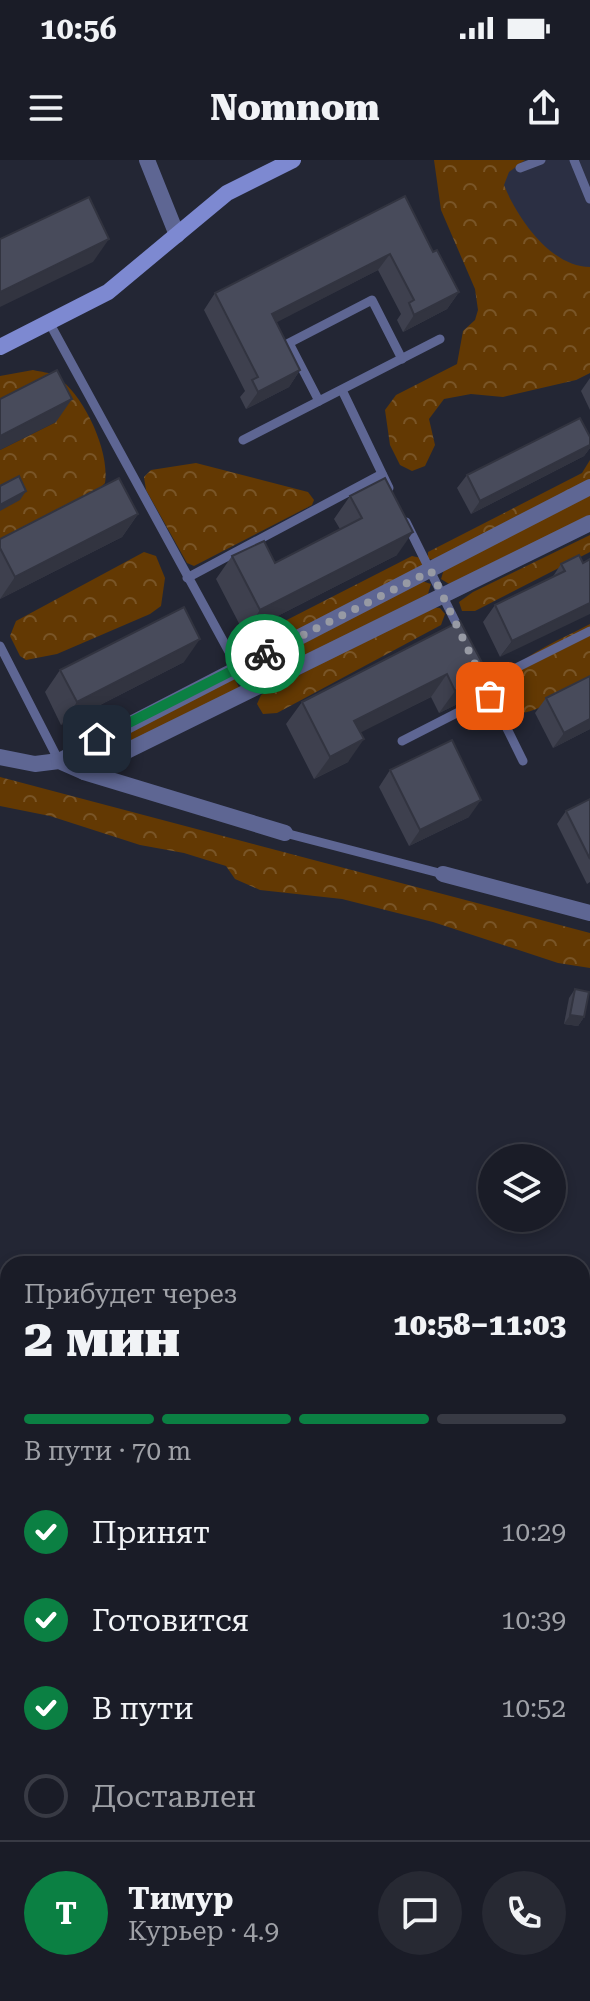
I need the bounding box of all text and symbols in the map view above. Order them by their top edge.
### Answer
text: 10:56 [40,11,117,46]
icon: menu [24,86,68,130]
icon: share [522,86,566,130]
text: Nomnom [210,87,380,129]
courier [225,614,305,694]
icon: bike [243,632,287,676]
pin [456,662,524,730]
icon: bag [468,674,512,718]
pin [63,705,131,773]
icon: home [75,717,119,761]
map controls [478,1144,566,1232]
button: layers [478,1144,566,1232]
text: Прибудет через [24,1279,238,1309]
text: 10:58–11:03 [393,1307,566,1342]
text: 2 мин [24,1308,180,1369]
text: В пути · 70 m [24,1436,191,1466]
icon: check [24,1510,68,1554]
text: Принят [92,1515,210,1550]
text: 10:29 [501,1517,566,1547]
icon: check [24,1598,68,1642]
text: Готовится [92,1603,249,1638]
text: 10:39 [501,1605,566,1635]
icon: check [24,1686,68,1730]
text: В пути [92,1691,194,1726]
text: 10:52 [501,1693,566,1723]
text: Доставлен [92,1779,256,1814]
button: chat [378,1871,462,1955]
button: phone [482,1871,566,1955]
text: Тимур [128,1881,233,1916]
text: Т [55,1896,77,1931]
text: Курьер · 4.9 [128,1916,279,1946]

